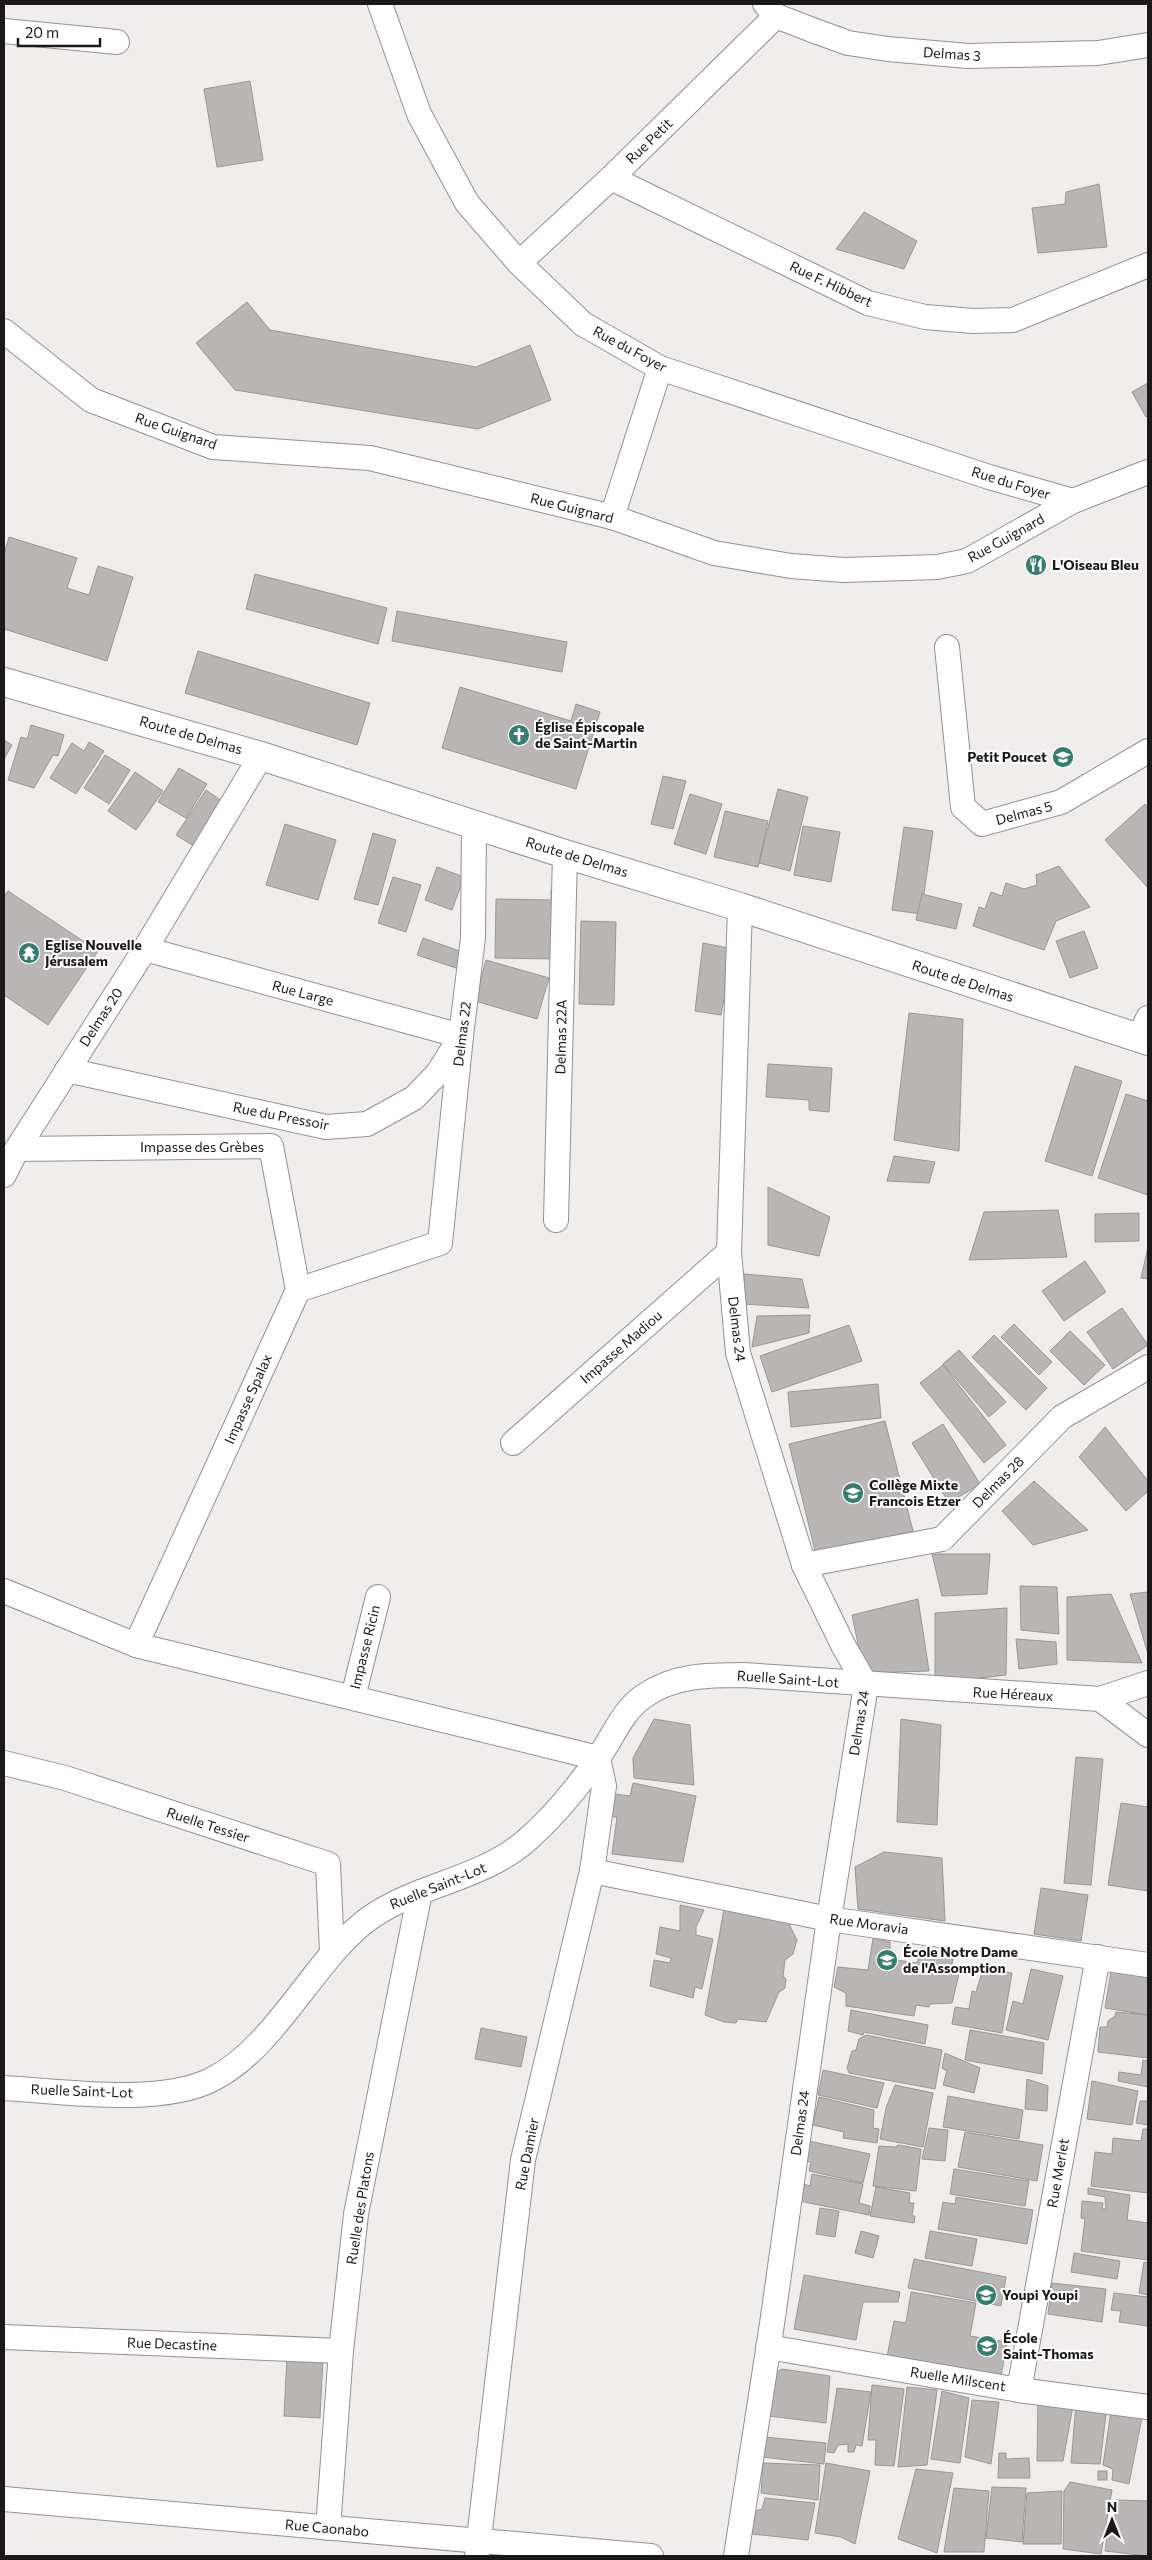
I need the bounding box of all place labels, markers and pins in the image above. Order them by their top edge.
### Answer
restaurant icon: L'Oiseau Bleu [1024,553,1048,577]
place label: L'Oiseau Bleu [1052,556,1139,573]
place label: Église Épiscopale de Saint-Martin [535,718,644,751]
church icon: Église Épiscopale de Saint-Martin [507,723,531,747]
school or university icon: Petit Poucet [1051,745,1075,769]
place label: Petit Poucet [967,748,1047,765]
place label: Eglise Nouvelle Jérusalem [45,936,142,969]
temple icon: Eglise Nouvelle Jérusalem [17,941,41,965]
place label: Collège Mixte Francois Etzer [869,1476,961,1509]
school or university icon: Collège Mixte Francois Etzer [841,1481,865,1505]
place label: École Notre Dame de l'Assomption [903,1943,1018,1976]
school or university icon: École Notre Dame de l'Assomption [875,1948,899,1972]
school or university icon: Youpi Youpi [974,2283,998,2307]
place label: Youpi Youpi [1002,2286,1078,2303]
place label: École Saint-Thomas [1003,2329,1094,2362]
school or university icon: École Saint-Thomas [975,2334,999,2358]

